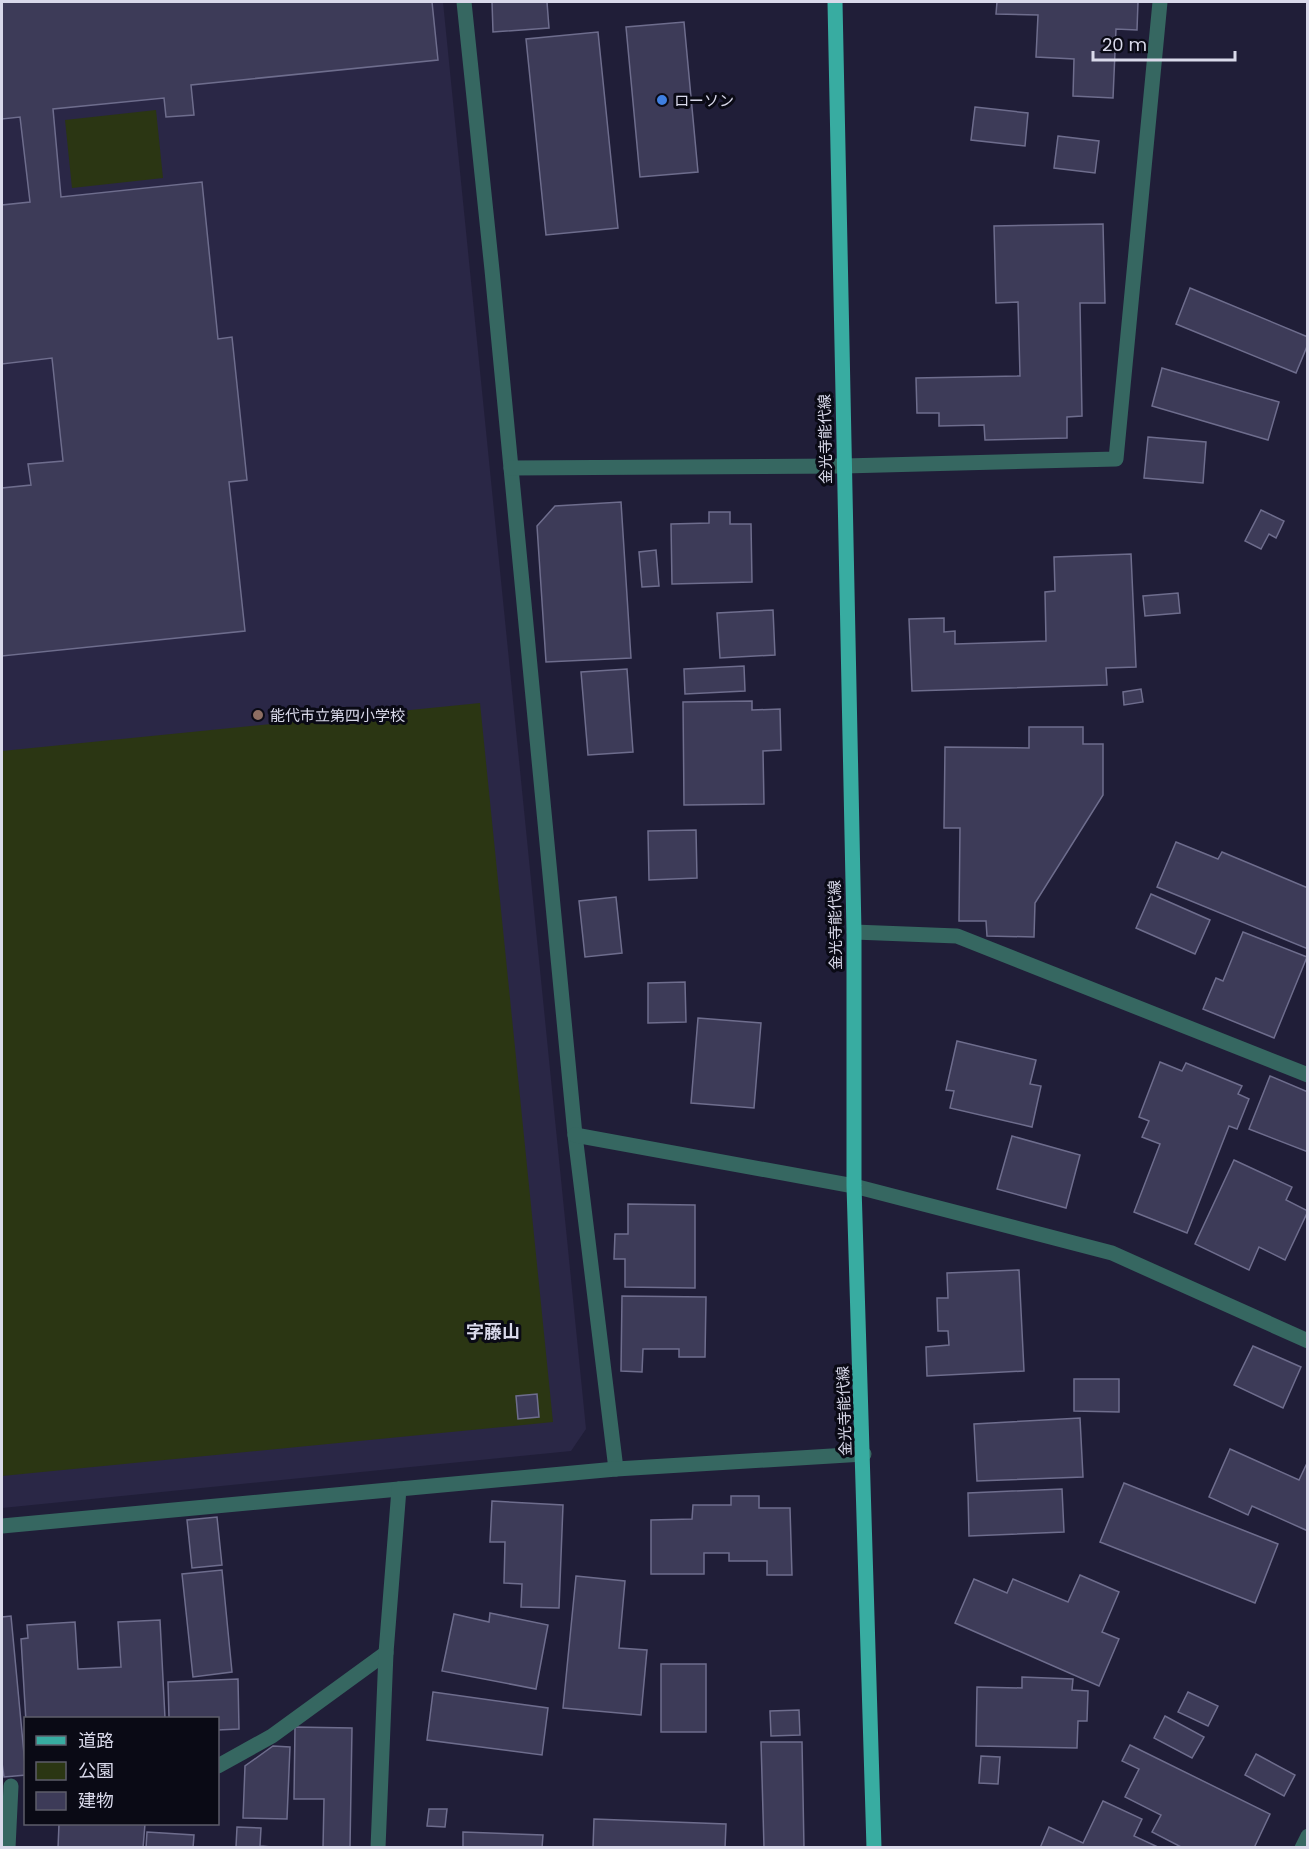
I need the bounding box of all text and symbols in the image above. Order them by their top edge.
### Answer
scale bar [1093,24,1236,62]
text: 20 m [1102,32,1147,57]
place label: ローソン [674,90,734,111]
marker: ローソン [655,93,669,107]
street label: 金光寺能代線 [814,394,836,484]
place label: 能代市立第四小学校 [270,705,405,726]
marker: 能代市立第四小学校 [251,708,265,722]
street label: 金光寺能代線 [824,880,846,970]
district label: 字藤山 [466,1319,520,1344]
street label: 金光寺能代線 [832,1366,856,1456]
legend [24,1717,219,1825]
text: 道路 [78,1728,114,1753]
text: 公園 [78,1758,114,1783]
text: 建物 [78,1788,114,1813]

